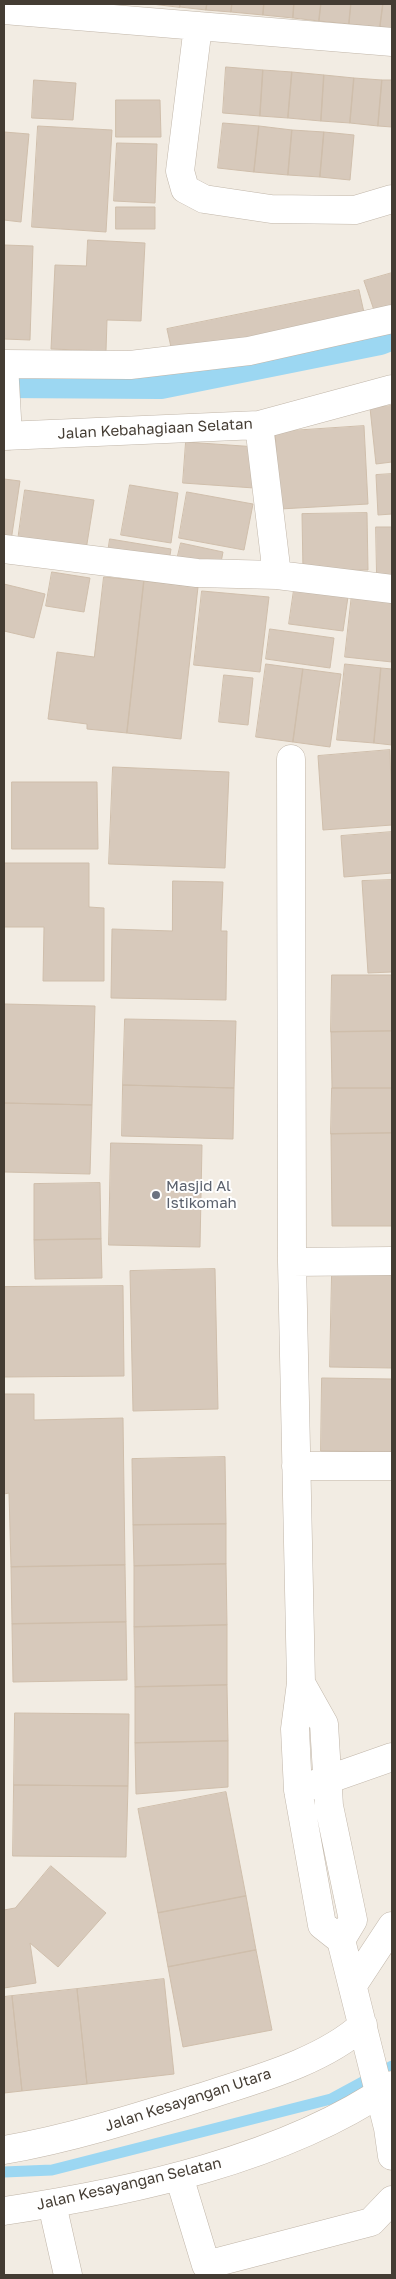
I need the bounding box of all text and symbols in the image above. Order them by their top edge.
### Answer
street label: Jalan Kebahagiaan Selatan [57,415,253,443]
place label: Masjid Al Istikomah [166,1177,237,1212]
marker: Masjid Al Istikomah [150,1189,162,1201]
street label: Jalan Kesayangan Utara [103,2065,273,2135]
street label: Jalan Kesayangan Selatan [35,2154,223,2214]

